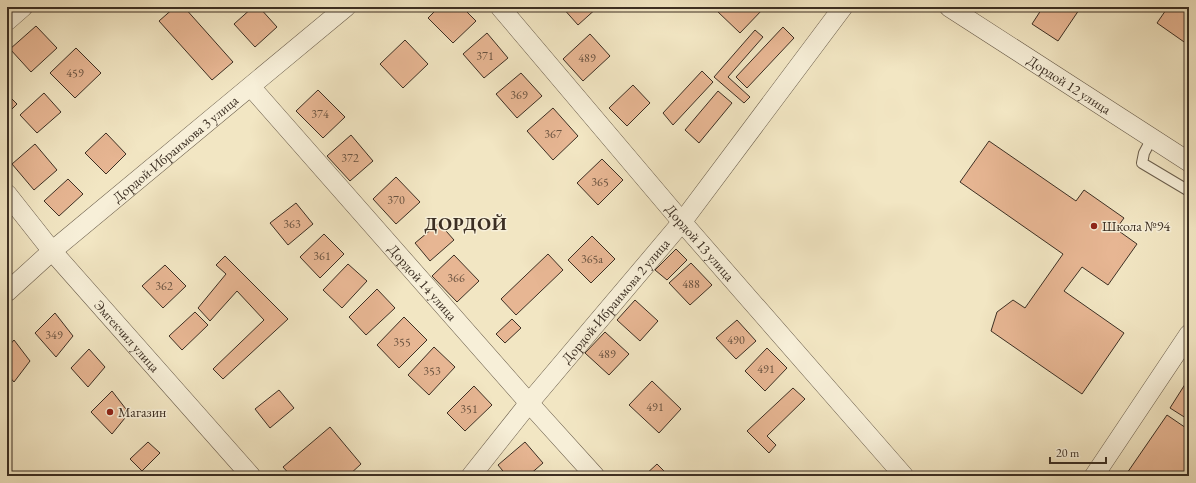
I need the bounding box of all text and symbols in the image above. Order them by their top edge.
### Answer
house number: 371 [476,48,494,64]
house number: 489 [578,50,596,66]
street label: Дордой 12 улица [1024,51,1115,118]
house number: 459 [66,65,84,81]
house number: 369 [510,87,528,103]
street label: Дордой-Ибраимова 3 улица [109,91,242,206]
house number: 374 [311,106,329,122]
house number: 367 [544,126,562,142]
house number: 372 [341,150,359,166]
house number: 365 [591,174,609,190]
house number: 370 [387,192,405,208]
street label: Дордой 13 улица [662,200,739,285]
district label: ДОРДОЙ [424,212,508,235]
house number: 363 [283,216,301,232]
place label: Школа №94 [1102,217,1170,235]
marker: Школа №94 [1089,221,1099,231]
street label: Дордой-Ибраимова 2 улица [557,234,674,367]
street label: Дордой 14 улица [384,240,462,325]
house number: 361 [313,248,331,264]
house number: 365а [581,251,603,267]
house number: 366 [447,270,465,286]
house number: 488 [682,276,700,292]
house number: 362 [155,278,173,294]
street label: Эмгекчил улица [90,296,164,376]
house number: 349 [45,327,63,343]
house number: 490 [727,332,745,348]
house number: 355 [393,334,411,350]
house number: 489 [598,346,616,362]
house number: 491 [757,361,775,377]
house number: 353 [423,363,441,379]
house number: 491 [646,399,664,415]
house number: 351 [460,401,478,417]
place label: Магазин [118,403,166,421]
marker: Магазин [105,407,115,417]
scale bar [1050,439,1106,465]
text: 20 m [1056,445,1080,461]

